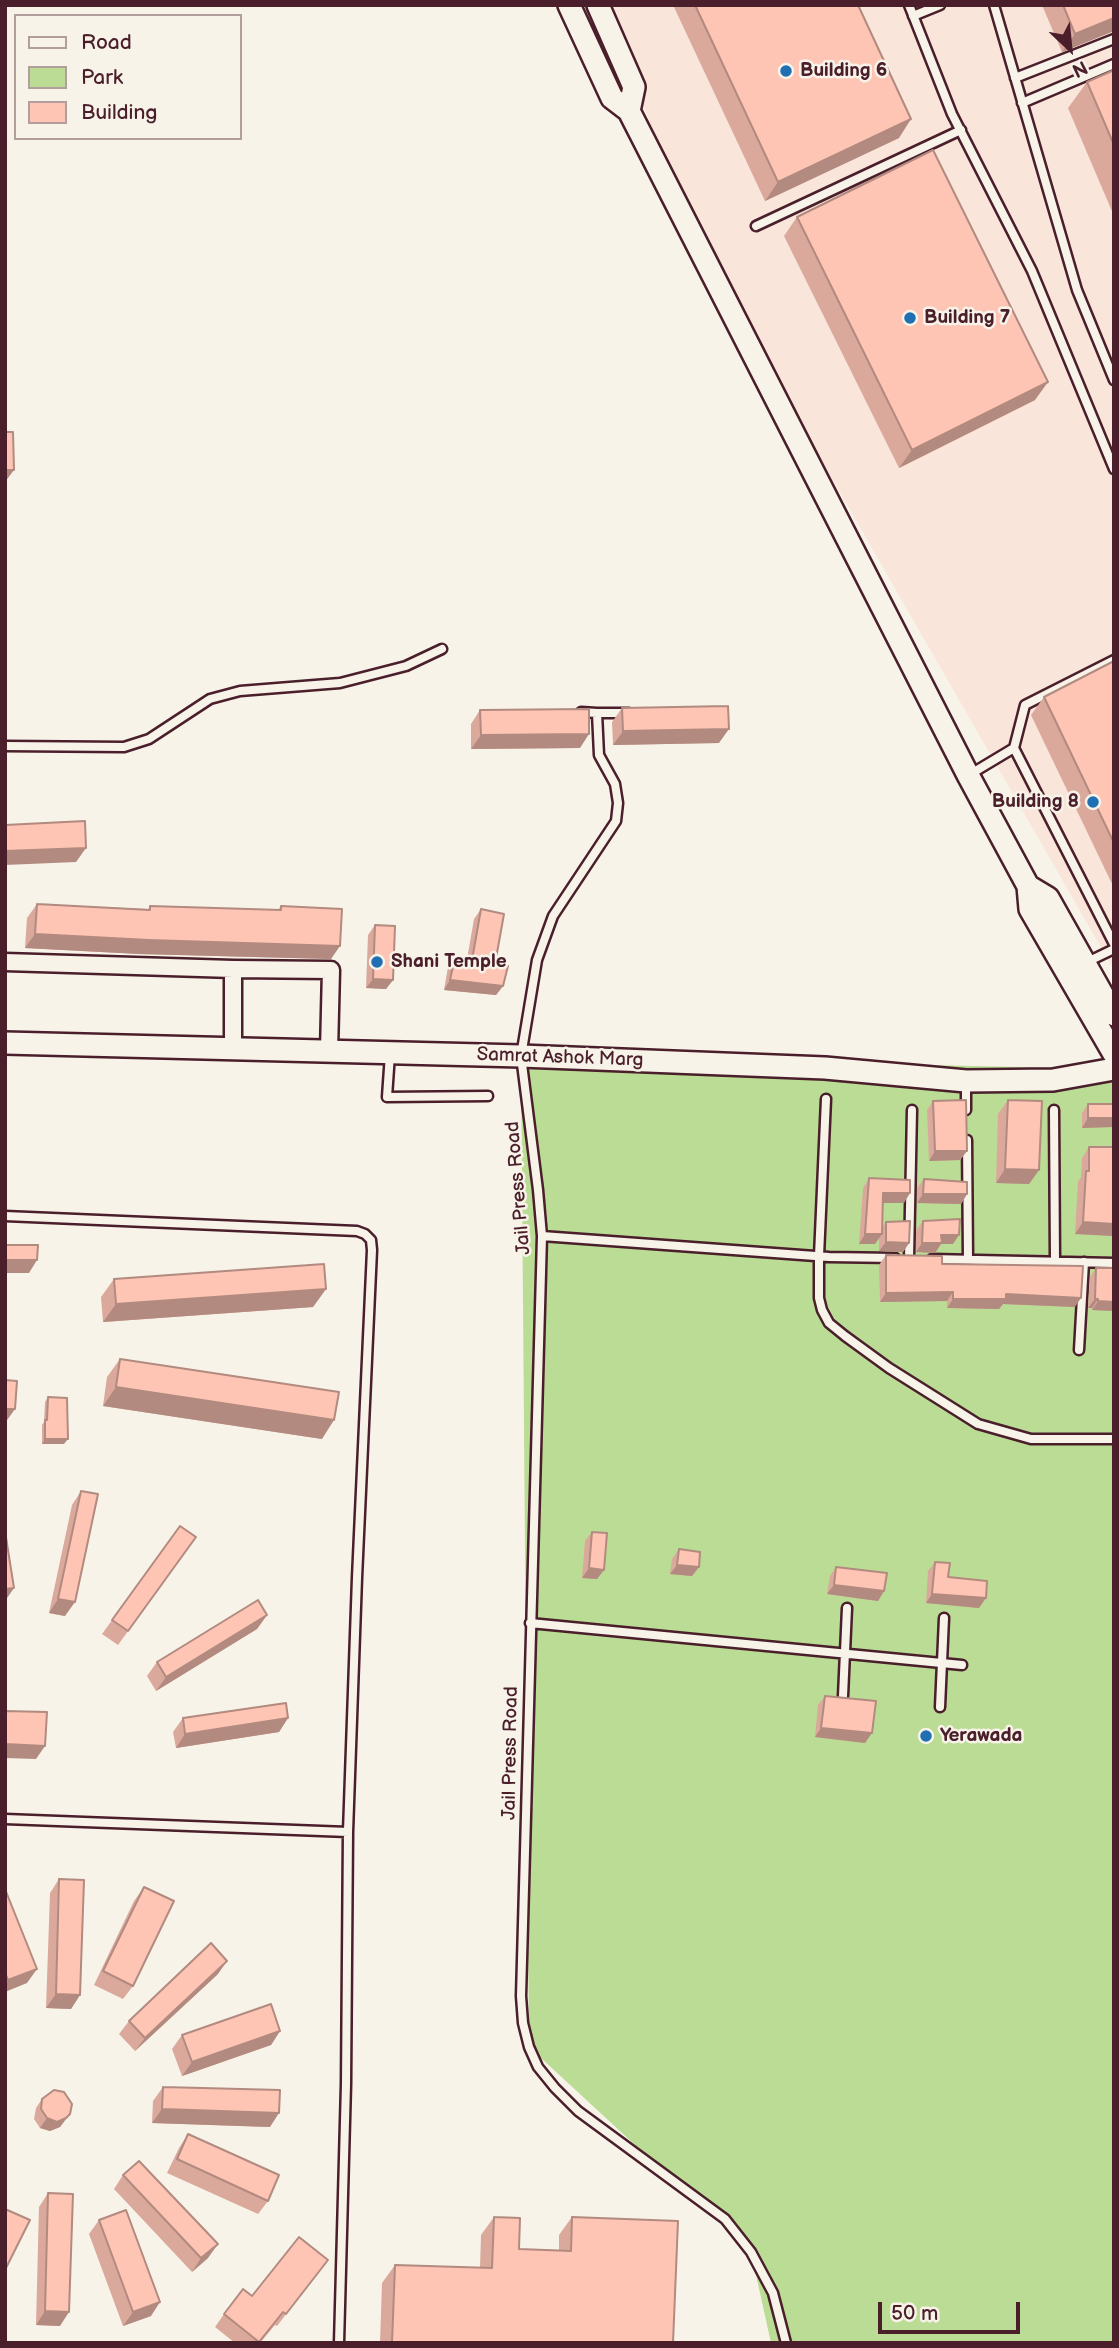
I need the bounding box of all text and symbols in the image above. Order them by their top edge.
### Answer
legend [14,14,242,140]
north arrow [1035,14,1105,84]
text: Road [81,30,132,55]
text: N [1068,55,1091,82]
place label: Building 6 [800,60,887,82]
marker: Building 6 [778,63,794,79]
text: Park [81,65,123,90]
text: Building [81,100,157,125]
place label: Building 7 [924,307,1010,329]
marker: Building 7 [902,310,918,326]
place label: Building 8 [992,791,1079,813]
marker: Building 8 [1085,794,1101,810]
place label: Shani Temple [391,951,507,973]
marker: Shani Temple [369,954,385,970]
street label: Samrat Ashok Marg [476,1044,644,1072]
street label: Jail Press Road [502,1120,536,1256]
street label: Jail Press Road [498,1686,524,1820]
place label: Yerawada [940,1725,1022,1747]
marker: Yerawada [918,1728,934,1744]
scale bar [881,2288,1023,2332]
text: 50 m [891,2301,938,2326]

